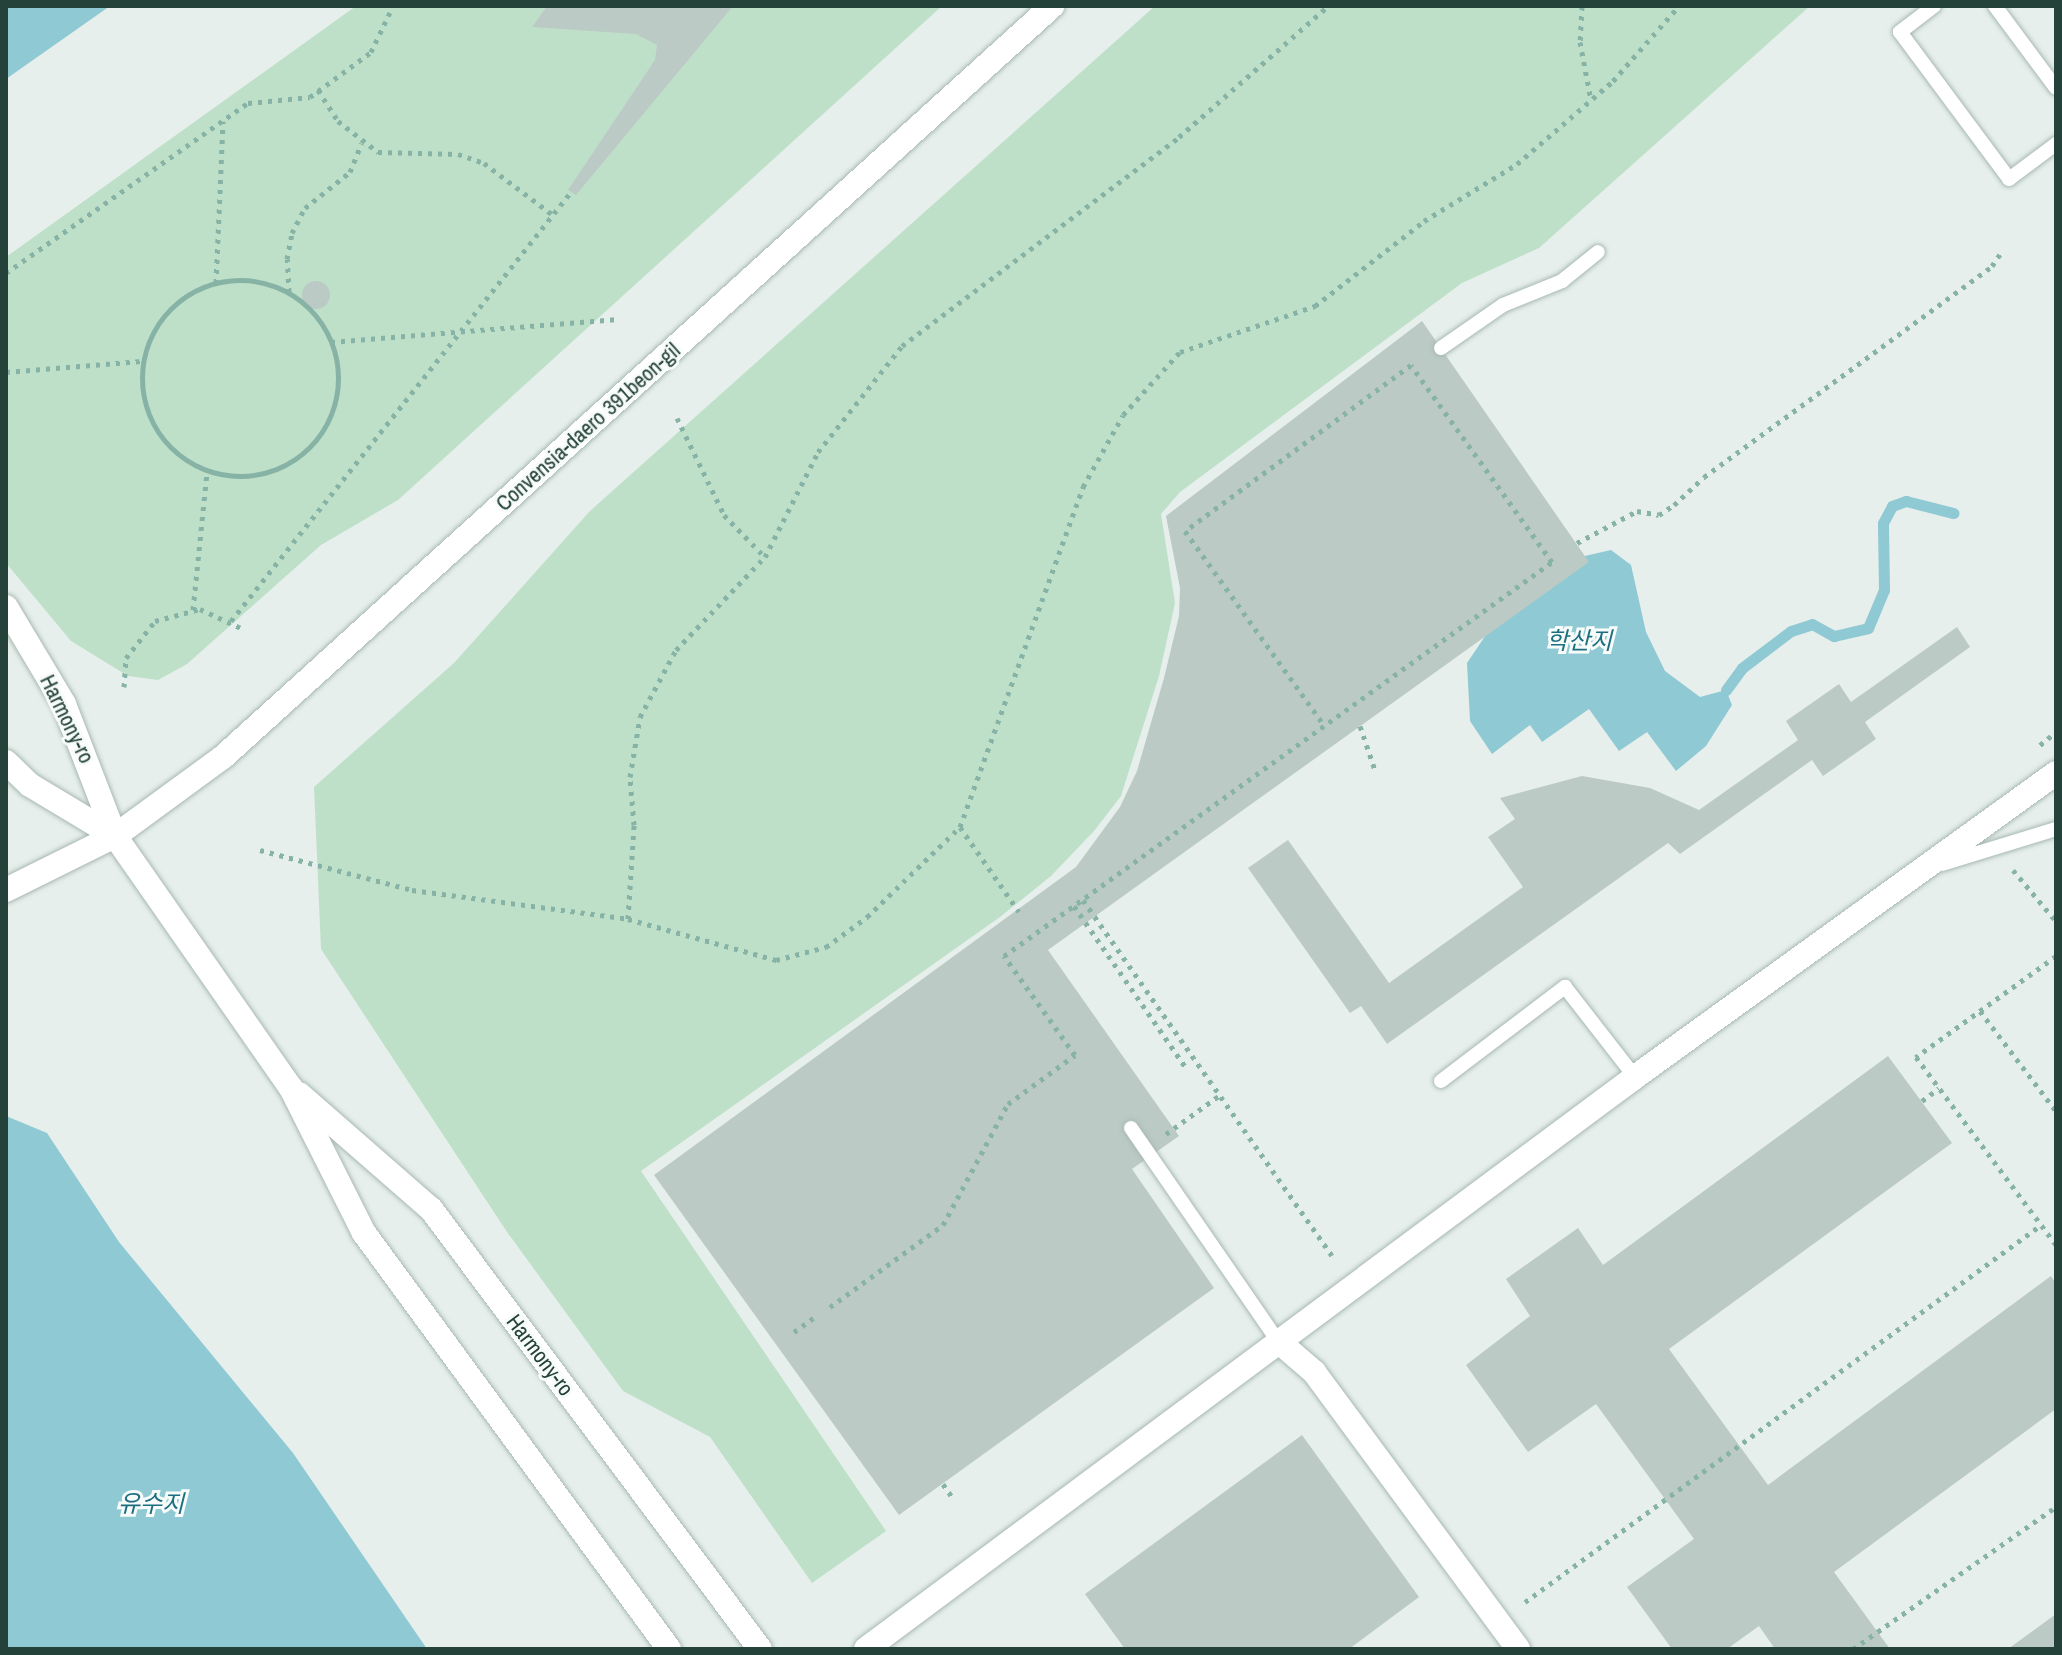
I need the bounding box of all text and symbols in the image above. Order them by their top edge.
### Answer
street label: Convensia-daero 391beon-gil [490,337,686,517]
water label: 학산지 [1546,627,1612,655]
street label: Harmony-ro [34,670,100,768]
street label: Harmony-ro [501,1309,579,1401]
water label: 유수지 [118,1490,184,1518]

